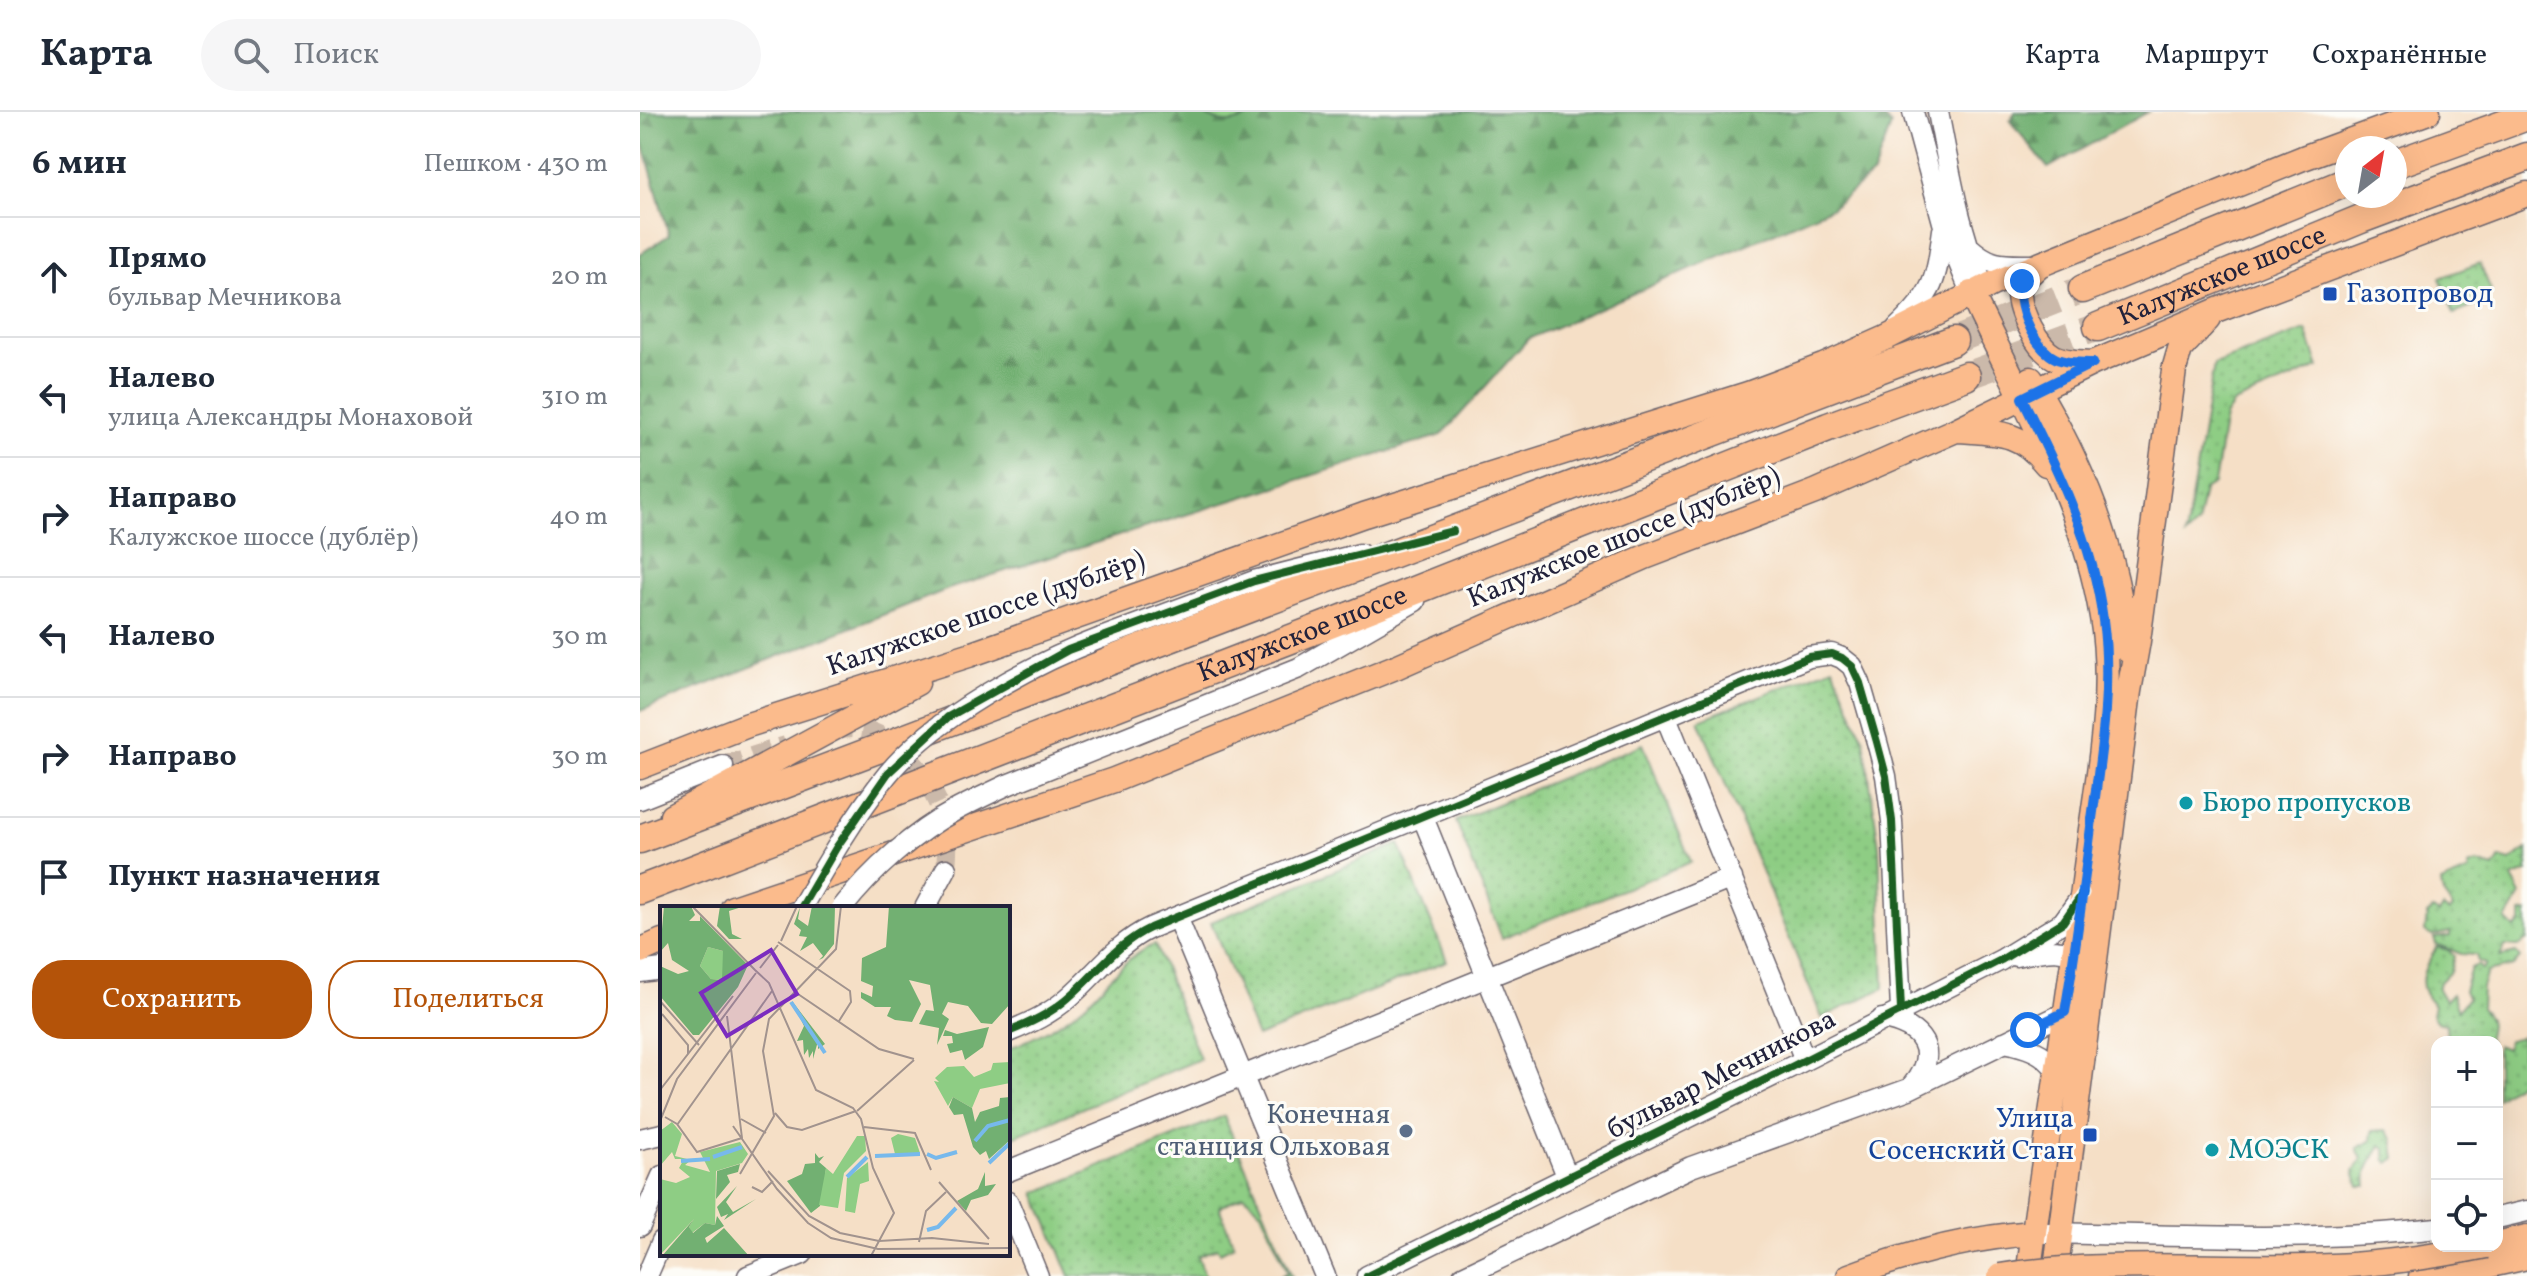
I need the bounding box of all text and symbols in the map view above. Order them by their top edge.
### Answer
search box [201,19,761,91]
text: Карта [40,29,153,82]
icon: search [229,33,273,77]
text: Поиск [293,34,379,76]
text: Карта [2025,36,2101,75]
text: Маршрут [2145,36,2268,75]
text: Сохранённые [2312,36,2487,75]
north arrow [2335,136,2407,208]
text: 6 мин [32,141,127,188]
text: Пешком · 430 m [423,146,608,182]
street label: Калужское шоссе [2112,216,2332,336]
text: Прямо [108,238,207,280]
icon: ahead [32,255,76,299]
text: 20 m [550,259,608,295]
route end [2004,263,2040,299]
place label: Газопровод [2346,275,2493,314]
text: бульвар Мечникова [108,280,342,316]
marker: Газопровод [2321,285,2339,303]
text: Налево [108,358,215,400]
icon: left [32,375,76,419]
text: 310 m [541,379,608,415]
text: улица Александры Монаховой [108,400,473,436]
street label: Калужское шоссе (дублёр) [1462,457,1786,619]
text: Направо [108,478,237,520]
icon: right [32,495,76,539]
text: 40 m [549,499,608,535]
text: Калужское шоссе (дублёр) [108,520,418,556]
street label: Калужское шоссе (дублёр) [822,541,1150,687]
street label: Калужское шоссе [1192,576,1413,693]
icon: left [32,615,76,659]
text: Налево [108,616,215,658]
text: 30 m [551,619,608,655]
icon: right [32,735,76,779]
text: Направо [108,736,237,778]
text: 30 m [551,739,608,775]
place label: Бюро пропусков [2202,784,2411,823]
marker: Бюро пропусков [2177,794,2195,812]
icon: arrive [32,855,76,899]
text: Пункт назначения [108,856,380,898]
inset map [660,906,1010,1256]
button: Сохранить [32,960,312,1039]
button: Поделиться [328,960,608,1039]
street label: бульвар Мечникова [1601,1000,1843,1150]
route start [2010,1012,2046,1048]
map controls [2431,1036,2503,1252]
button: + [2431,1036,2503,1108]
place label: Конечная станция Ольховая [1157,1096,1390,1167]
place label: Улица Сосенский Стан [1869,1100,2074,1171]
button: − [2431,1108,2503,1180]
marker: Конечная станция Ольховая [1397,1122,1415,1140]
marker: Улица Сосенский Стан [2081,1126,2099,1144]
place label: МОЭСК [2228,1131,2329,1170]
marker: МОЭСК [2203,1141,2221,1159]
button: locate [2431,1180,2503,1252]

